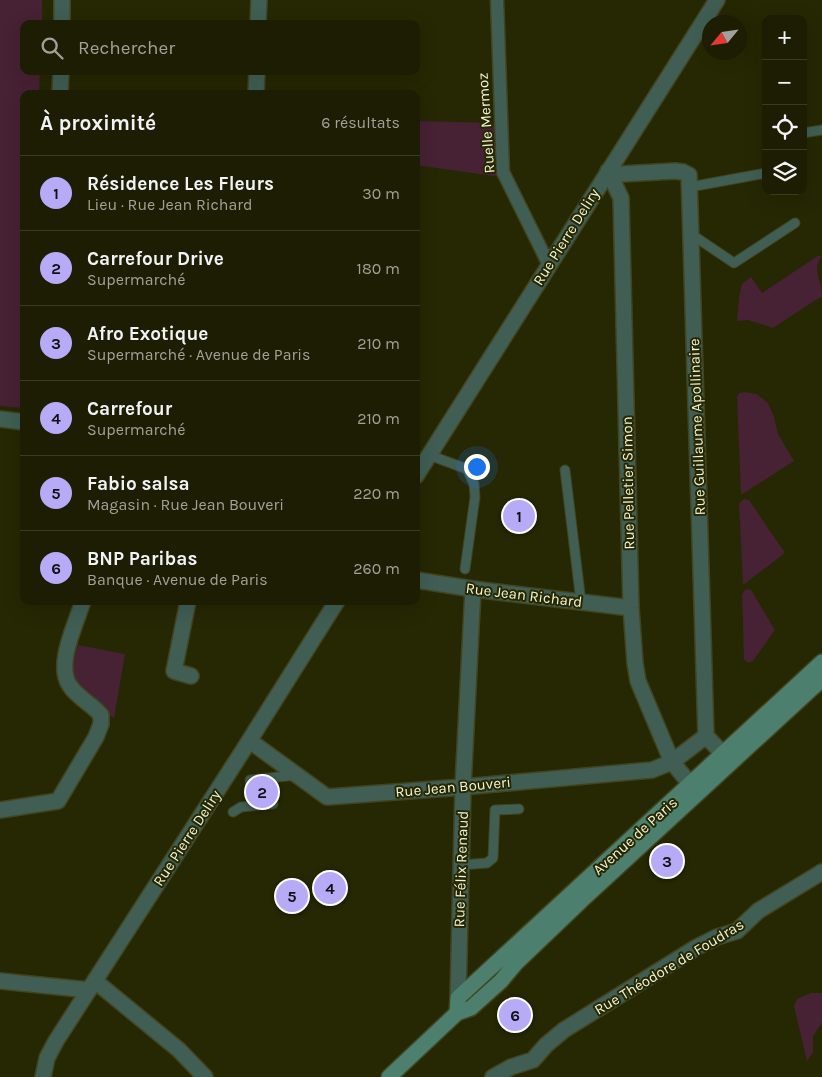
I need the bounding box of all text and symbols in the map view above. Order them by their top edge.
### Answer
north arrow [702,15,747,60]
map controls [762,15,807,195]
button: + [762,15,807,60]
search box [20,20,420,75]
icon: search [38,34,66,62]
text: Rechercher [78,37,175,59]
button: − [762,60,807,105]
street label: Ruelle Mermoz [474,72,498,174]
button: locate [762,105,807,150]
text: À proximité [40,111,156,135]
text: 6 résultats [321,113,400,132]
button: layers [762,150,807,195]
text: Résidence Les Fleurs [87,173,274,195]
text: 1 [53,184,59,203]
text: 30 m [362,184,400,203]
street label: Rue Pierre Deliry [529,185,603,289]
text: Lieu · Rue Jean Richard [87,195,253,214]
text: Carrefour Drive [87,248,224,270]
text: 2 [51,259,61,278]
text: 180 m [357,259,400,278]
text: Supermarché [87,270,185,289]
text: Afro Exotique [87,323,208,345]
text: 3 [51,334,61,353]
text: 210 m [357,334,400,353]
street label: Rue Guillaume Apollinaire [685,338,709,516]
text: Supermarché · Avenue de Paris [87,345,310,364]
text: Carrefour [87,398,172,420]
text: 4 [51,409,61,428]
text: 210 m [357,409,400,428]
street label: Rue Pelletier Simon [618,416,638,550]
text: Supermarché [87,420,185,439]
your location [464,454,490,480]
text: Fabio salsa [87,473,190,495]
text: 5 [51,484,61,503]
text: 220 m [353,484,400,503]
text: Magasin · Rue Jean Bouveri [87,495,284,514]
pin: 1 [503,497,535,535]
text: BNP Paribas [87,548,197,570]
text: 6 [51,559,61,578]
text: 260 m [353,559,400,578]
text: Banque · Avenue de Paris [87,570,268,589]
street label: Rue Jean Richard [465,579,583,611]
pin: 2 [246,773,278,811]
street label: Rue Jean Bouveri [394,773,512,801]
street label: Rue Pierre Deliry [149,787,225,889]
street label: Avenue de Paris [589,793,681,879]
street label: Rue Félix Renaud [450,810,472,928]
pin: 3 [651,842,683,880]
pin: 4 [314,869,346,907]
pin: 5 [276,877,308,915]
street label: Rue Théodore de Foudras [591,915,747,1019]
pin: 6 [499,996,531,1034]

